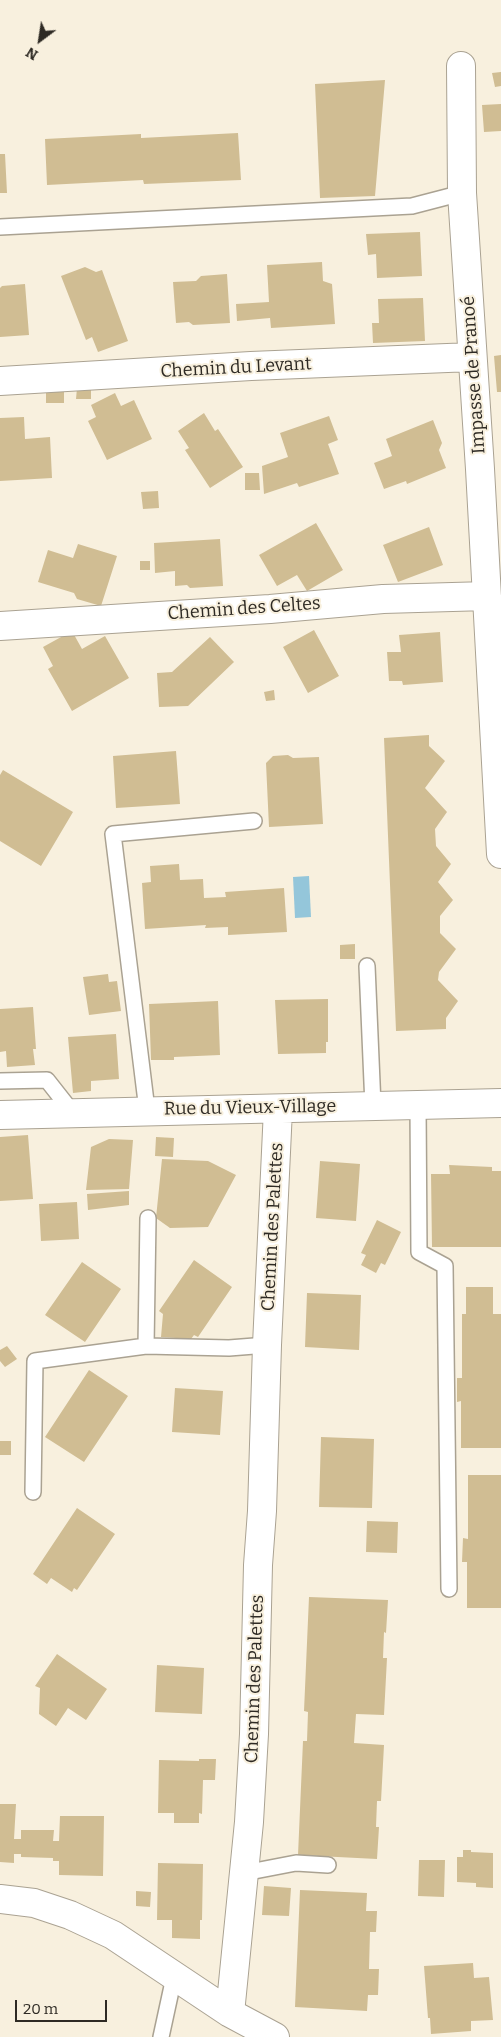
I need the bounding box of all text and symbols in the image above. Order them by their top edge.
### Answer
north arrow [15,15,65,65]
text: N [23,43,41,63]
street label: Impasse de Pranoé [458,295,490,455]
street label: Chemin du Levant [160,353,312,383]
street label: Chemin des Celtes [167,593,321,625]
street label: Rue du Vieux-Village [164,1096,336,1120]
street label: Chemin des Palettes [258,1142,288,1312]
street label: Chemin des Palettes [241,1594,269,1764]
scale bar [18,1990,110,2022]
text: 20 m [23,2000,58,2018]

